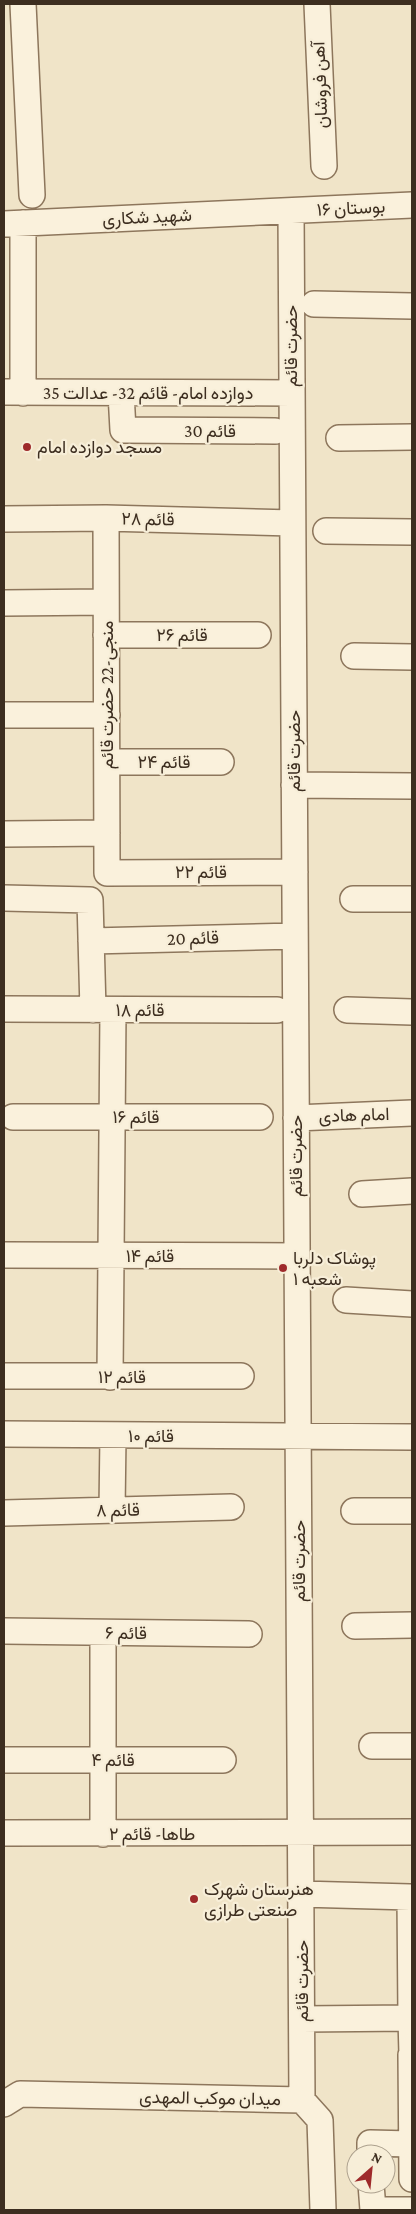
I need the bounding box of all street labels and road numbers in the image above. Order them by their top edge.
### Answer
street label: آهن فروشان [308,39,333,129]
street label: بوستان ۱۶ [316,196,386,221]
street label: شهید شکاری [102,205,192,230]
street label: حضرت قائم [281,305,303,387]
street label: دوازده امام- قائم 32- عدالت 35 [43,383,253,405]
street label: قائم 30 [184,421,236,443]
street label: قائم ۲۸ [121,509,175,531]
street label: منجی-22 حضرت قائم [97,621,119,769]
street label: قائم ۲۶ [156,625,208,647]
street label: حضرت قائم [284,710,306,792]
street label: قائم ۲۴ [138,752,190,774]
street label: قائم ۲۲ [175,862,227,884]
street label: قائم 20 [167,927,219,951]
street label: قائم ۱۸ [115,1000,165,1022]
street label: امام هادی [318,1104,390,1128]
street label: قائم ۱۶ [112,1107,160,1129]
street label: حضرت قائم [286,1115,308,1197]
street label: قائم ۱۴ [126,1246,174,1268]
street label: قائم ۱۲ [98,1367,146,1389]
street label: قائم ۱۰ [128,1426,174,1448]
street label: قائم ۸ [96,1500,140,1522]
street label: حضرت قائم [289,1520,311,1602]
street label: قائم ۶ [105,1623,147,1645]
street label: قائم ۴ [91,1750,135,1772]
street label: طاها- قائم ۲ [109,1824,195,1846]
street label: حضرت قائم [292,1940,314,2022]
street label: میدان موکب المهدی [139,2087,281,2110]

